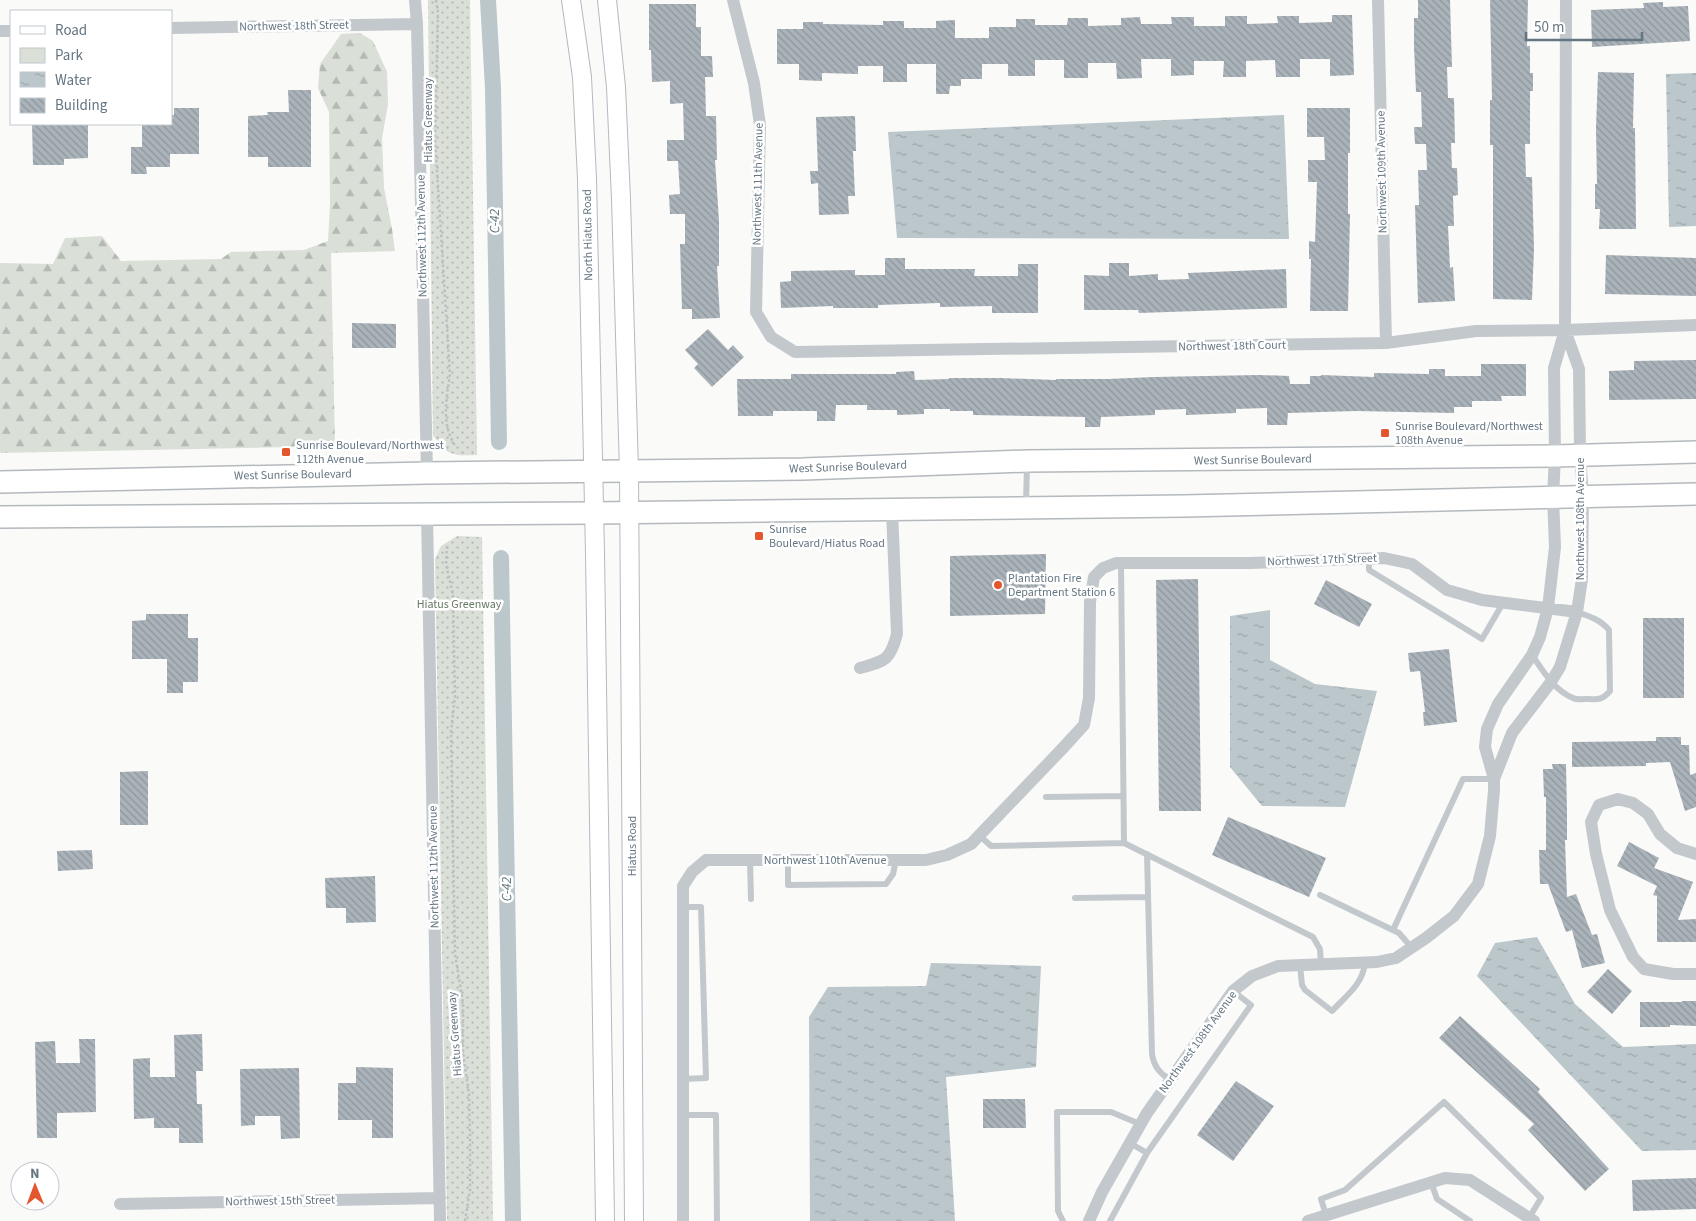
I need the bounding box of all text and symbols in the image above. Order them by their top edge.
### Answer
legend [10,10,172,125]
scale bar [1526,10,1642,42]
street label: Northwest 18th Street [239,17,349,35]
text: 50 m [1534,17,1564,38]
text: Road [55,20,87,41]
text: Park [55,45,84,66]
text: Water [55,70,92,91]
street label: Hiatus Greenway [420,77,437,162]
text: Building [55,95,108,116]
street label: Northwest 109th Avenue [1372,110,1392,233]
street label: Northwest 111th Avenue [748,122,768,245]
street label: Northwest 112th Avenue [412,174,432,297]
street label: North Hiatus Road [579,189,597,281]
water label: C-42 [485,208,505,233]
street label: Northwest 18th Court [1178,337,1286,355]
place label: Sunrise Boulevard/Northwest 108th Avenue [1395,418,1543,449]
marker: Sunrise Boulevard/Northwest 108th Avenue [1379,427,1391,439]
place label: Sunrise Boulevard/Northwest 112th Avenue [296,437,444,468]
marker: Sunrise Boulevard/Northwest 112th Avenue [280,446,292,458]
street label: West Sunrise Boulevard [1194,450,1312,470]
street label: West Sunrise Boulevard [789,456,907,478]
street label: Northwest 108th Avenue [1572,458,1589,580]
street label: West Sunrise Boulevard [234,465,352,485]
place label: Sunrise Boulevard/Hiatus Road [769,521,885,552]
marker: Sunrise Boulevard/Hiatus Road [753,530,765,542]
street label: Northwest 17th Street [1267,550,1377,570]
place label: Plantation Fire Department Station 6 [1008,570,1115,601]
marker: Plantation Fire Department Station 6 [992,579,1004,591]
park label: Hiatus Greenway [417,596,502,613]
street label: Northwest 112th Avenue [424,805,444,928]
street label: Hiatus Road [624,816,641,876]
street label: Northwest 110th Avenue [764,852,886,869]
water label: C-42 [497,876,517,901]
street label: Northwest 108th Avenue [1155,987,1241,1097]
street label: Hiatus Greenway [444,991,466,1077]
north arrow [10,1161,60,1211]
text: N [30,1164,40,1184]
street label: Northwest 15th Street [225,1192,335,1210]

